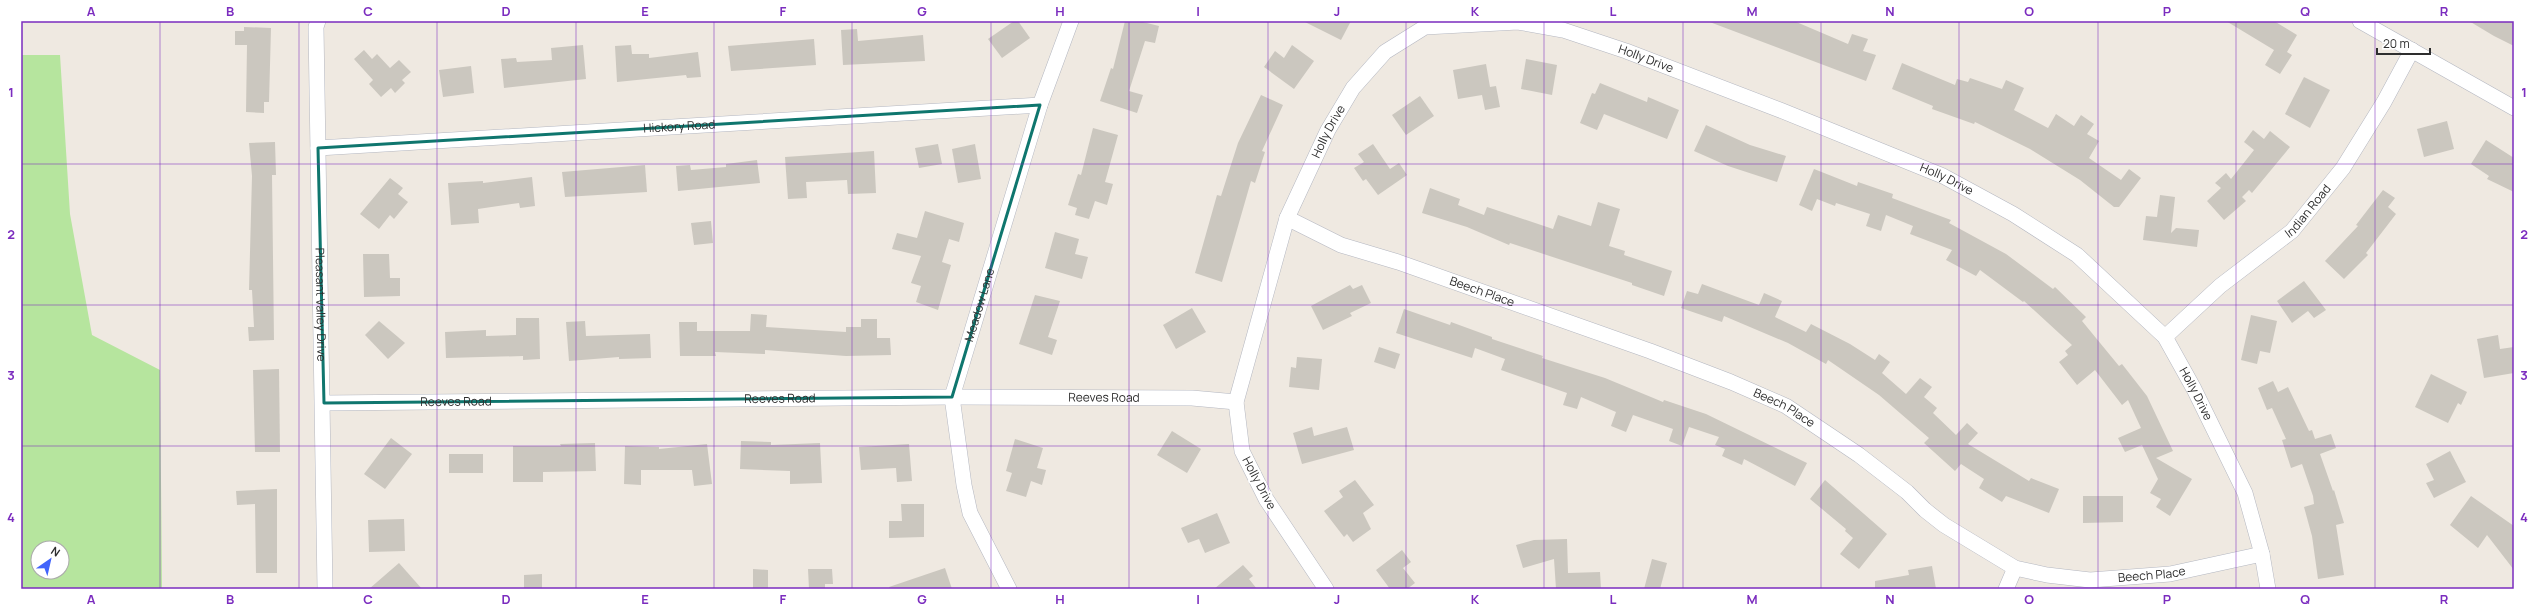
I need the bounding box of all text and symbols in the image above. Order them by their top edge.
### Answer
text: A [87,2,96,20]
text: B [226,2,234,20]
text: C [363,2,373,20]
text: D [501,2,511,20]
text: E [641,2,649,20]
text: F [780,2,787,20]
text: G [917,2,927,20]
text: H [1055,2,1065,20]
text: I [1196,2,1200,20]
text: J [1334,2,1340,20]
text: K [1471,2,1480,20]
text: L [1610,2,1617,20]
text: M [1746,2,1758,20]
text: N [1885,2,1895,20]
text: O [2024,2,2034,20]
text: P [2163,2,2171,20]
text: Q [2300,2,2310,20]
text: R [2440,2,2449,20]
scale bar [2377,30,2430,56]
text: 20 m [2383,35,2410,52]
street label: Holly Drive [1616,40,1676,76]
text: 1 [8,83,14,101]
text: 1 [2521,83,2527,101]
street label: Holly Drive [1307,102,1349,161]
street label: Hickory Road [643,115,716,137]
street label: Holly Drive [1917,159,1977,199]
street label: Indian Road [2281,181,2334,242]
text: 2 [7,225,15,243]
text: 2 [2520,225,2528,243]
street label: Pleasant Valley Drive [312,248,330,362]
street label: Meadow Lane [960,266,998,344]
street label: Beech Place [1447,272,1517,311]
street label: Holly Drive [2175,364,2217,423]
text: 3 [7,366,15,384]
text: 3 [2520,366,2528,384]
street label: Beech Place [1751,384,1818,431]
street label: Reeves Road [1068,388,1140,406]
street label: Reeves Road [744,389,816,407]
street label: Reeves Road [420,392,492,410]
street label: Holly Drive [1238,453,1280,512]
text: 4 [7,508,15,526]
text: 4 [2520,508,2528,526]
north arrow [30,540,70,580]
text: N [48,543,63,560]
street label: Beech Place [2117,562,2187,586]
text: A [87,590,96,608]
text: B [226,590,234,608]
text: C [363,590,373,608]
text: D [501,590,511,608]
text: E [641,590,649,608]
text: F [780,590,787,608]
text: G [917,590,927,608]
text: H [1055,590,1065,608]
text: I [1196,590,1200,608]
text: J [1334,590,1340,608]
text: K [1471,590,1480,608]
text: L [1610,590,1617,608]
text: M [1746,590,1758,608]
text: N [1885,590,1895,608]
text: O [2024,590,2034,608]
text: P [2163,590,2171,608]
text: Q [2300,590,2310,608]
text: R [2440,590,2449,608]

